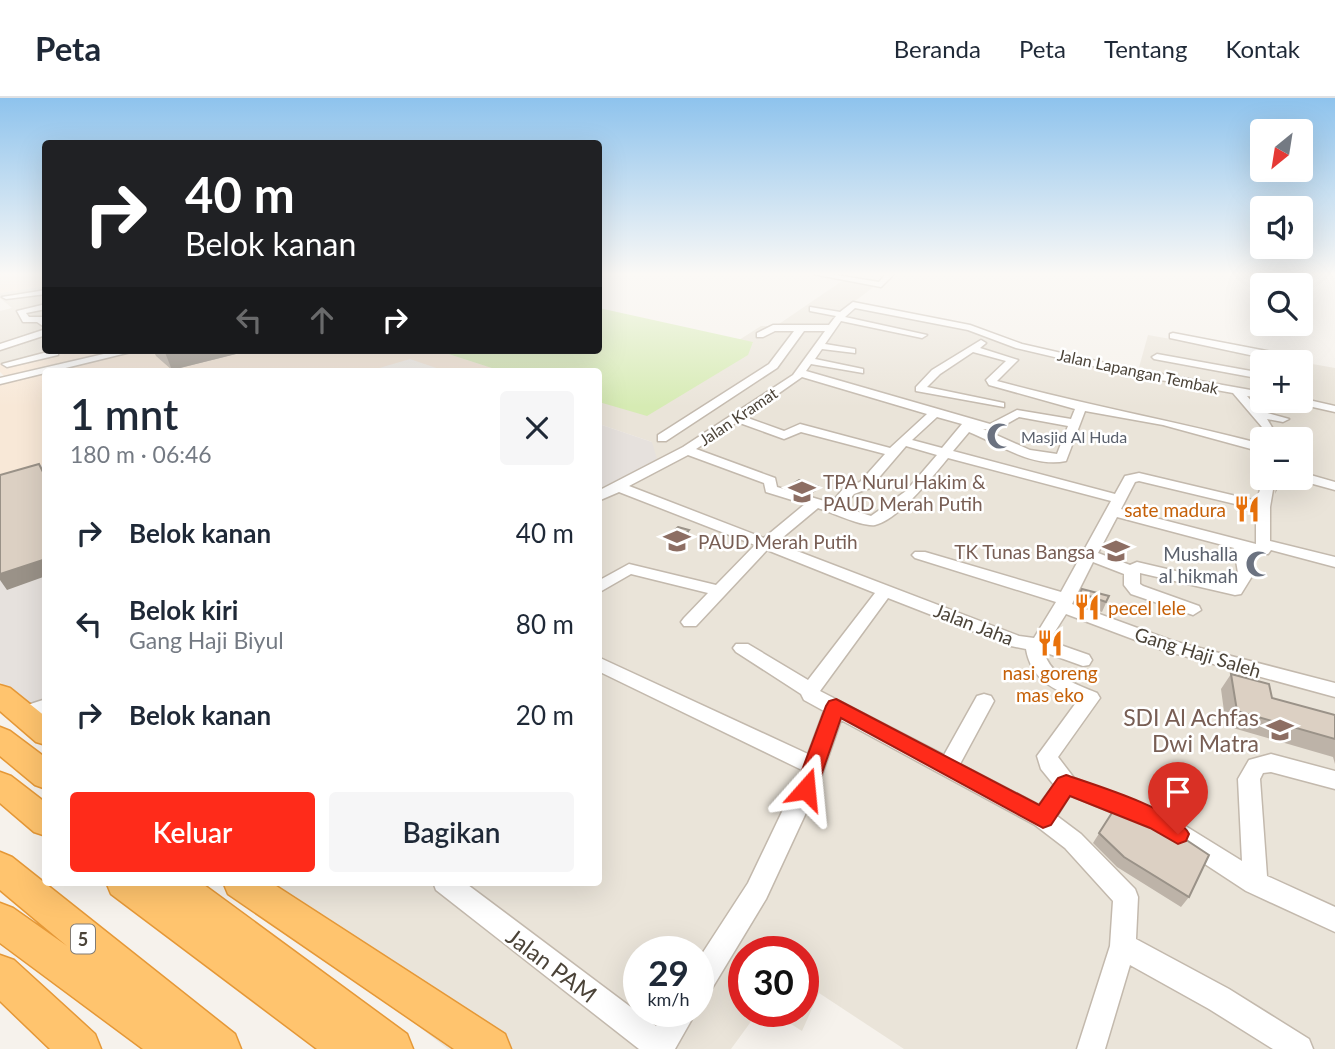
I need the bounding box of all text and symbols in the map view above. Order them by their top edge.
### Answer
text: Peta [35,28,101,68]
text: Beranda [894,34,981,63]
text: Peta [1019,34,1066,63]
text: Tentang [1104,34,1187,63]
text: Kontak [1225,34,1300,63]
north arrow [1250,119,1312,182]
map controls [1250,119,1313,490]
text: 40 m [185,165,295,223]
icon: right [70,168,161,259]
button: sound [1250,196,1313,259]
text: Belok kanan [185,224,356,263]
button: search [1250,273,1313,336]
icon: left [230,301,268,339]
icon: ahead [303,301,341,339]
icon: right [376,301,414,339]
street label: Jalan Lapangan Tembak [1056,345,1221,398]
button: + [1250,350,1313,413]
street label: Jalan Kramat [695,383,781,449]
text: 1 mnt [70,389,178,439]
button: close [500,391,574,465]
mosque icon: Masjid Al Huda [985,421,1015,451]
place label: Masjid Al Huda [1021,427,1127,446]
button: − [1250,427,1313,490]
text: 180 m · 06:46 [70,440,212,468]
place label: TPA Nurul Hakim & PAUD Merah Putih [823,470,986,515]
school or university icon: TPA Nurul Hakim & PAUD Merah Putih [787,477,817,507]
restaurant icon: sate madura [1232,494,1262,524]
place label: sate madura [1124,498,1226,521]
icon: right [70,514,108,552]
text: Belok kanan [129,517,271,549]
text: 40 m [516,517,574,549]
school or university icon: PAUD Merah Putih [662,526,692,556]
place label: PAUD Merah Putih [698,530,858,553]
school or university icon: TK Tunas Bangsa [1101,536,1131,566]
place label: TK Tunas Bangsa [954,540,1095,563]
place label: Mushalla al hikmah [1159,542,1238,587]
mosque icon: Mushalla al hikmah [1244,549,1274,579]
restaurant icon: pecel lele [1072,592,1102,622]
text: Belok kiri [129,594,238,626]
place label: pecel lele [1108,596,1186,619]
street label: Jalan Jaha [931,598,1017,650]
icon: left [70,605,108,643]
text: 80 m [516,608,574,640]
street label: Gang Haji Saleh [1132,622,1264,682]
text: Gang Haji Biyul [129,626,284,654]
restaurant icon: nasi goreng mas eko [1035,628,1065,658]
place label: nasi goreng mas eko [1002,661,1098,706]
icon: right [70,696,108,734]
text: Belok kanan [129,699,271,731]
text: 20 m [516,699,574,731]
place label: SDI Al Achfas Dwi Matra [1123,703,1259,757]
school or university icon: SDI Al Achfas Dwi Matra [1265,715,1295,745]
position arrow [769,752,843,826]
pin [1148,762,1208,834]
icon: arrive [1159,773,1197,811]
button: Keluar [70,792,315,872]
button: Bagikan [329,792,574,872]
street label: Jalan PAM [501,922,603,1008]
road number: 5 [71,924,95,954]
speed limit sign: 30 [728,936,819,1027]
text: 29 [648,951,689,993]
text: km/h [647,988,690,1010]

